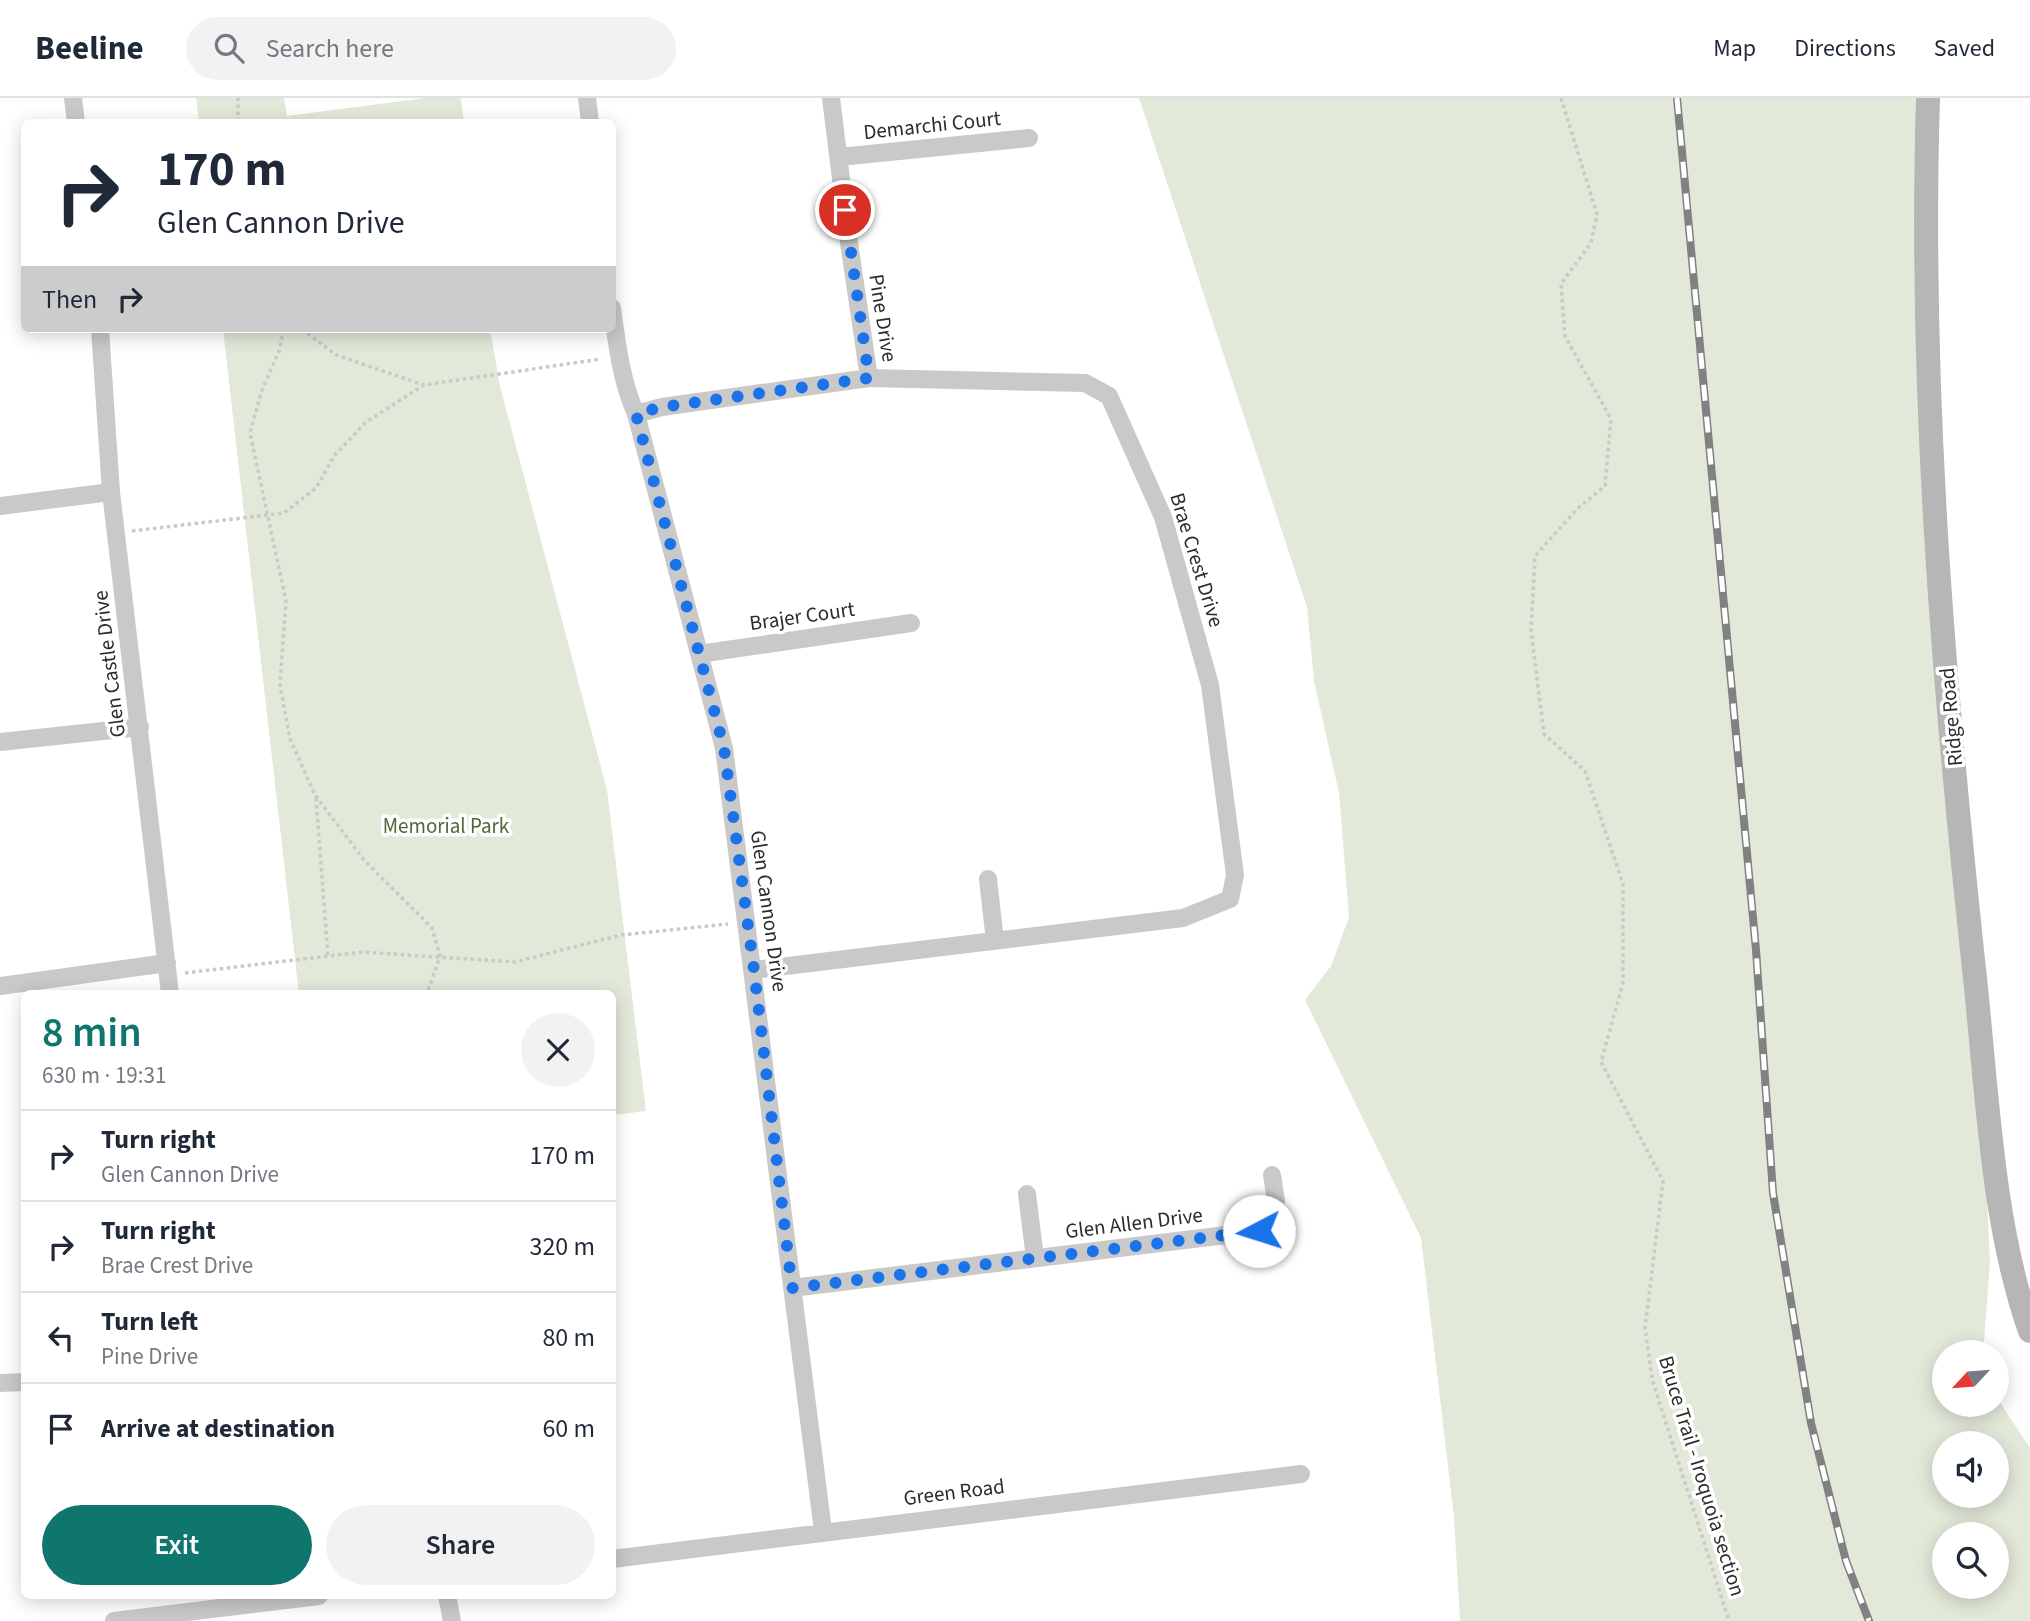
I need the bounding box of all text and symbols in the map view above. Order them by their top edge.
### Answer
search box [186,17,676,80]
text: Beeline [35,25,144,72]
icon: search [210,29,248,67]
text: Search here [266,30,394,67]
text: Map [1713,31,1756,66]
text: Directions [1794,31,1896,66]
text: Saved [1934,31,1995,66]
street label: Demarchi Court [862,103,1002,147]
text: 170 m [157,135,286,205]
icon: right [42,147,133,238]
pin [815,180,875,240]
icon: arrive [826,191,864,229]
text: Glen Cannon Drive [157,200,405,246]
street label: Pine Drive [861,272,905,364]
icon: right [111,280,149,318]
text: Then [42,281,97,318]
street label: Brae Crest Drive [1162,489,1232,631]
street label: Glen Castle Drive [85,589,133,739]
street label: Brajer Court [747,594,857,638]
street label: Ridge Road [1932,666,1970,768]
park label: Memorial Park [383,811,510,841]
street label: Glen Cannon Drive [743,828,795,994]
text: 8 min [42,1003,142,1063]
button: close [521,1013,595,1087]
text: 630 m · 19:31 [42,1059,166,1092]
text: Turn right [101,1121,216,1158]
icon: right [42,1137,80,1175]
text: 170 m [529,1137,595,1174]
text: Glen Cannon Drive [101,1158,279,1191]
position arrow [1222,1194,1296,1268]
street label: Glen Allen Drive [1064,1200,1204,1246]
text: Turn right [101,1212,216,1249]
icon: right [42,1228,80,1266]
text: 320 m [529,1228,595,1265]
text: Brae Crest Drive [101,1249,253,1282]
text: Turn left [101,1303,198,1340]
icon: left [42,1319,80,1357]
text: 80 m [542,1319,595,1356]
text: Pine Drive [101,1340,198,1373]
north arrow [1932,1340,2009,1418]
map controls [1932,1340,2009,1599]
street label: Bruce Trail - Iroquoia section [1651,1352,1753,1600]
icon: arrive [42,1410,80,1448]
text: Arrive at destination [101,1410,335,1447]
text: 60 m [542,1410,595,1447]
button: sound [1932,1431,2009,1508]
street label: Green Road [902,1471,1006,1513]
button: Exit [42,1505,312,1585]
button: Share [326,1505,595,1585]
button: search [1932,1522,2009,1599]

